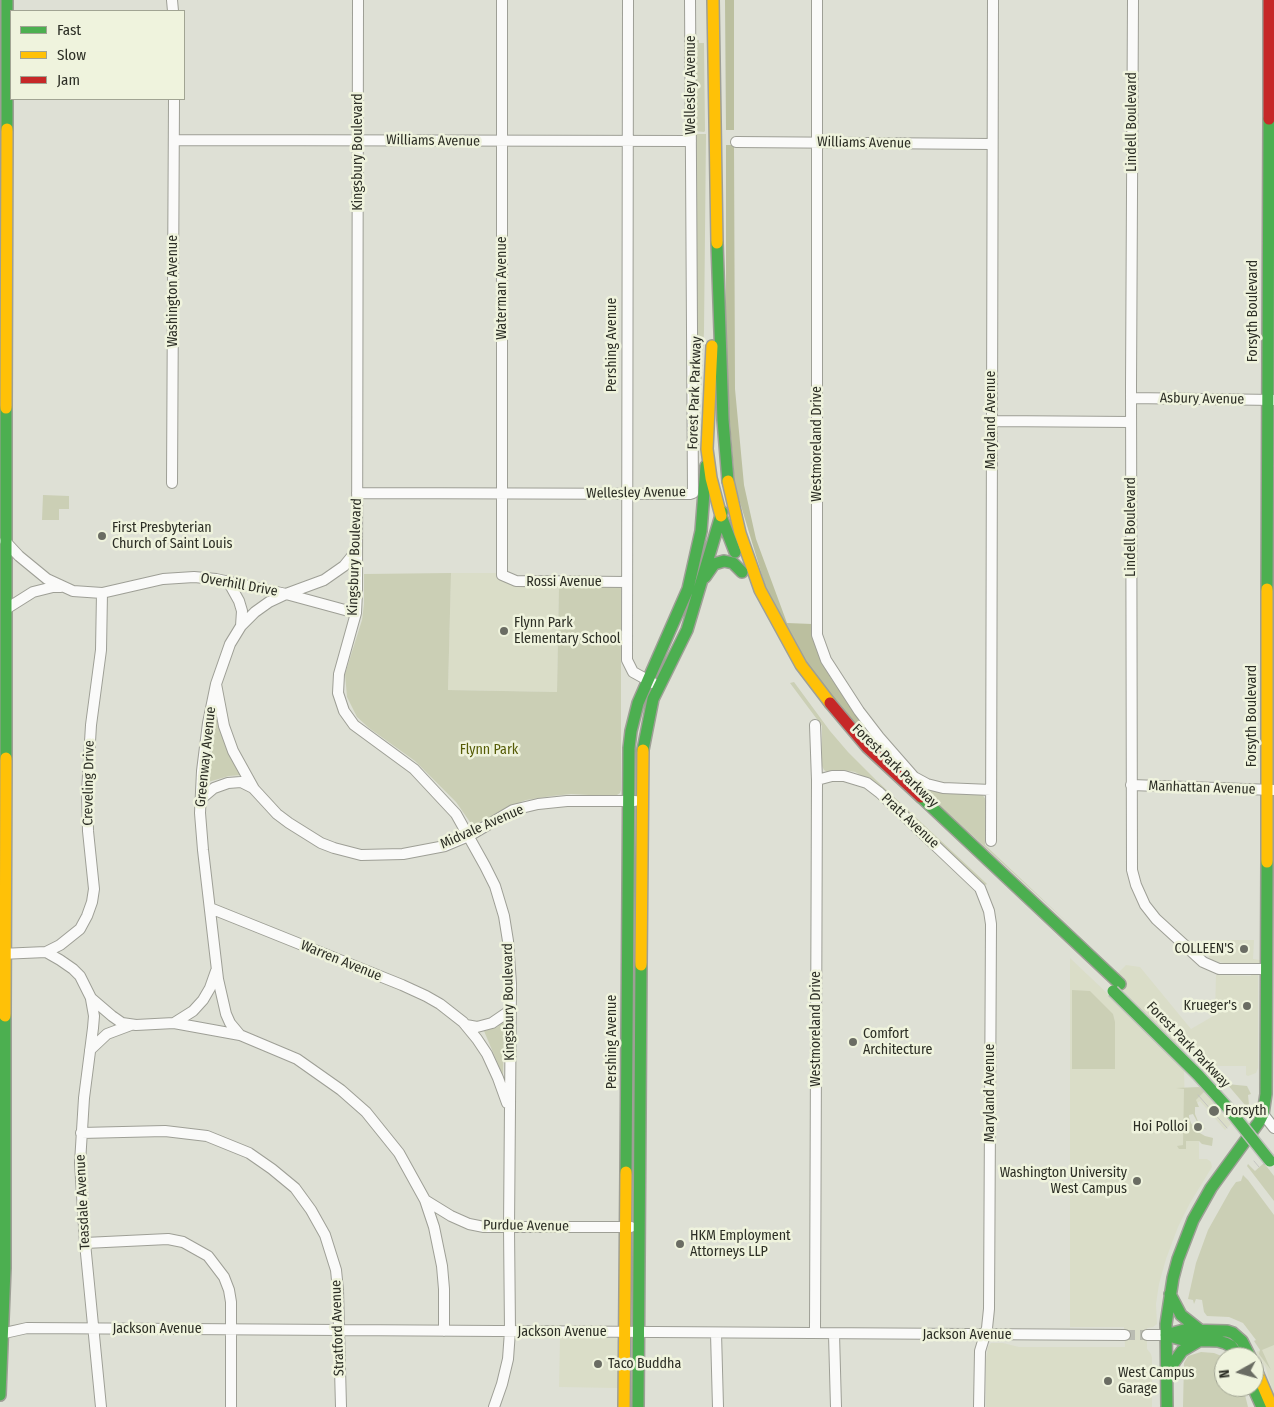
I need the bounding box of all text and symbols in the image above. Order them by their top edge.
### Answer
legend [10,10,185,100]
text: Fast [57,21,81,39]
street label: Wellesley Avenue [683,35,699,135]
text: Slow [57,46,86,64]
text: Jam [57,71,80,89]
street label: Lindell Boulevard [1124,72,1140,172]
street label: Kingsbury Boulevard [350,93,366,211]
street label: Williams Avenue [386,132,480,150]
street label: Williams Avenue [817,134,911,152]
street label: Washington Avenue [165,235,181,347]
street label: Waterman Avenue [494,236,510,340]
street label: Forsyth Boulevard [1245,260,1261,362]
street label: Pershing Avenue [604,298,620,392]
street label: Forest Park Parkway [685,336,705,450]
street label: Maryland Avenue [983,371,999,469]
street label: Westmoreland Drive [809,386,825,502]
street label: Asbury Avenue [1160,390,1244,408]
street label: Lindell Boulevard [1123,477,1139,577]
street label: Wellesley Avenue [586,484,686,502]
street label: Kingsbury Boulevard [345,498,365,616]
place label: First Presbyterian Church of Saint Louis [112,520,232,552]
marker: First Presbyterian Church of Saint Louis [96,530,108,542]
street label: Overhill Drive [199,570,279,600]
street label: Rossi Avenue [526,574,602,590]
place label: Flynn Park Elementary School [514,615,621,648]
marker: Flynn Park Elementary School [498,625,510,637]
street label: Forsyth Boulevard [1244,665,1260,767]
street label: Greenway Avenue [192,706,220,808]
street label: Forest Park Parkway [848,721,942,811]
street label: Creveling Drive [80,740,98,826]
park label: Flynn Park [460,742,518,758]
street label: Manhattan Avenue [1148,778,1256,798]
street label: Pratt Avenue [878,790,942,852]
street label: Midvale Avenue [438,801,526,853]
street label: Warren Avenue [298,937,384,985]
place label: COLLEEN'S [1175,941,1234,957]
street label: Kingsbury Boulevard [500,943,518,1061]
marker: COLLEEN'S [1238,943,1250,955]
street label: Westmoreland Drive [808,971,824,1087]
street label: Pershing Avenue [604,995,620,1089]
street label: Forest Park Parkway [1143,998,1233,1092]
place label: Krueger's [1184,998,1237,1014]
marker: Krueger's [1241,1000,1253,1012]
place label: Comfort Architecture [863,1026,932,1058]
marker: Comfort Architecture [847,1036,859,1048]
street label: Maryland Avenue [982,1044,998,1142]
place label: Forsyth [1225,1103,1267,1119]
marker: Forsyth [1207,1104,1221,1118]
place label: Hoi Polloi [1133,1119,1188,1135]
marker: Hoi Polloi [1192,1121,1204,1133]
street label: Teasdale Avenue [72,1154,94,1250]
place label: Washington University West Campus [1000,1165,1127,1198]
marker: Washington University West Campus [1131,1175,1143,1187]
street label: Purdue Avenue [483,1217,569,1235]
place label: HKM Employment Attorneys LLP [690,1228,791,1260]
marker: HKM Employment Attorneys LLP [674,1238,686,1250]
street label: Stratford Avenue [328,1280,348,1376]
street label: Jackson Avenue [112,1321,202,1337]
street label: Jackson Avenue [517,1324,607,1340]
street label: Jackson Avenue [922,1327,1012,1343]
north arrow [1214,1347,1264,1397]
place label: Taco Buddha [608,1356,681,1372]
marker: Taco Buddha [592,1358,604,1370]
place label: West Campus Garage [1118,1365,1194,1398]
text: N [1216,1369,1234,1379]
marker: West Campus Garage [1102,1375,1114,1387]

